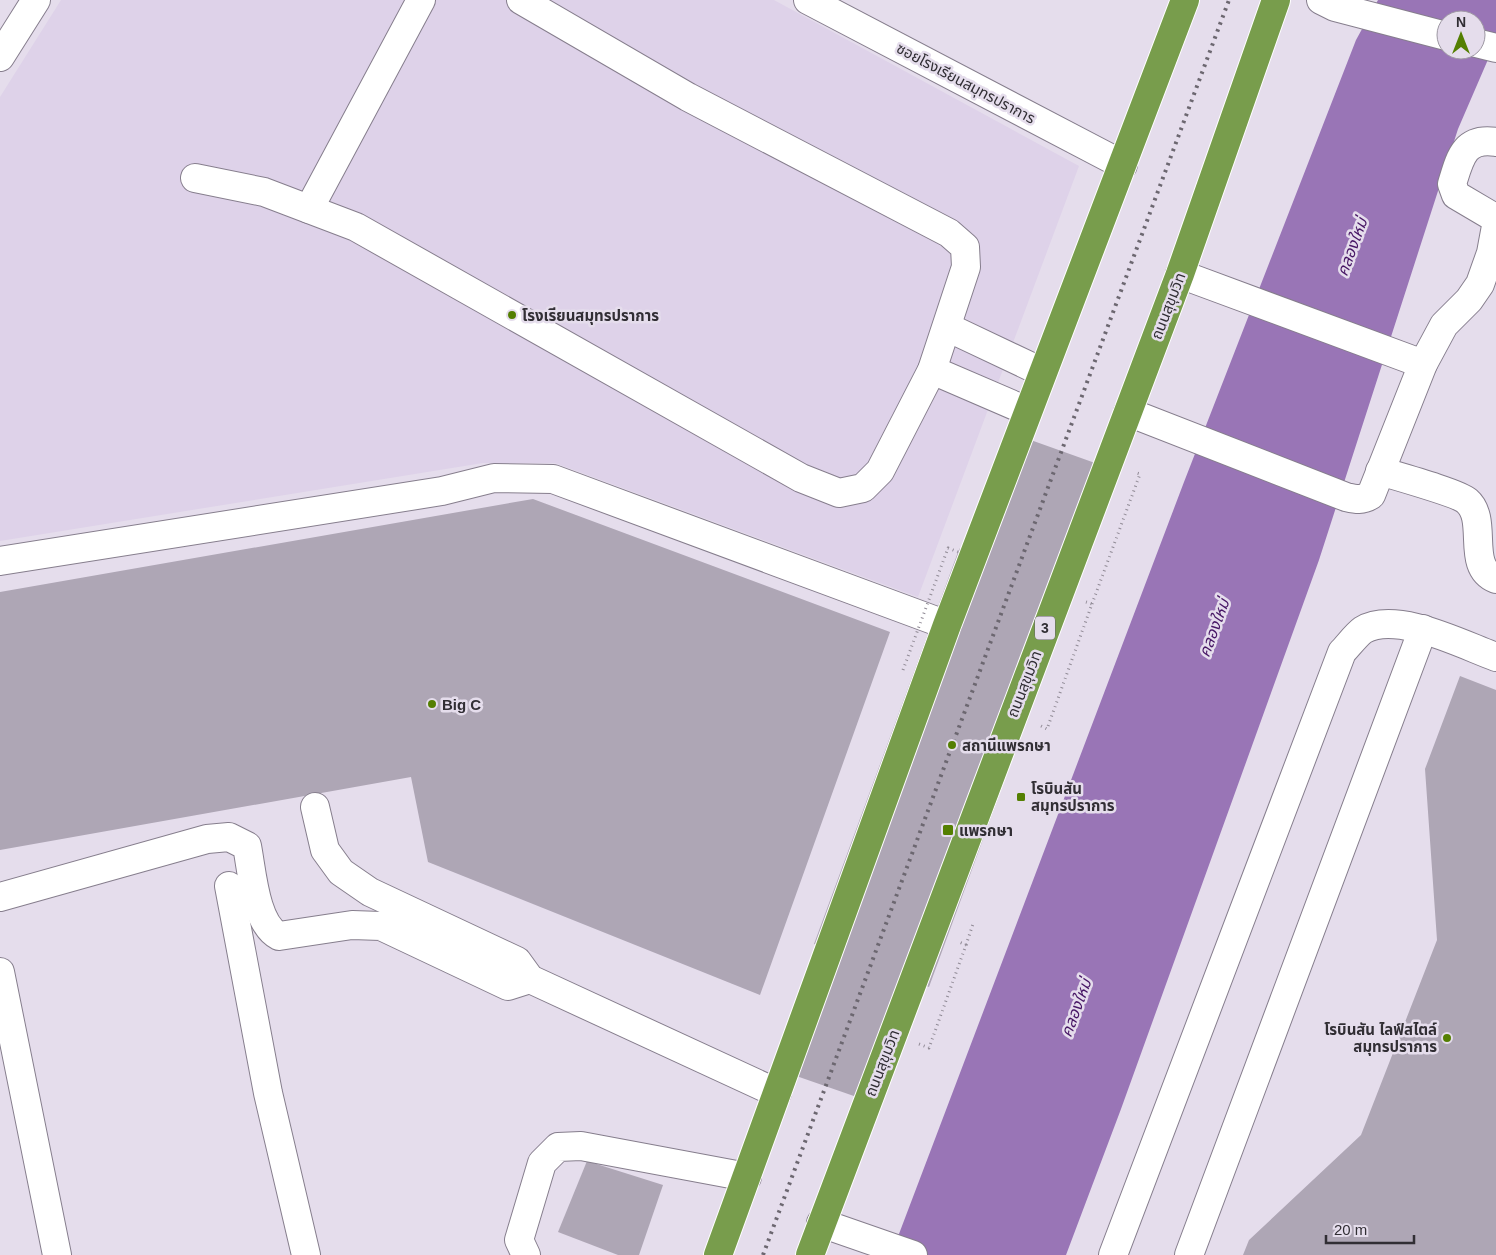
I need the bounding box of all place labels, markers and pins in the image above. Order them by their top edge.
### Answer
place label: โรงเรียนสมุทรปราการ [522,307,659,325]
marker: โรงเรียนสมุทรปราการ [506,309,518,321]
place label: Big C [442,696,481,713]
marker: Big C [426,698,438,710]
place label: สถานีแพรกษา [962,737,1051,754]
marker: สถานีแพรกษา [946,739,958,751]
place label: โรบินสัน สมุทรปราการ [1031,780,1115,815]
marker: โรบินสัน สมุทรปราการ [1015,791,1027,803]
place label: แพรกษา [959,822,1013,839]
marker: แพรกษา [941,823,955,837]
place label: โรบินสัน ไลฟ์สไตล์ สมุทรปราการ [1324,1021,1437,1056]
marker: โรบินสัน ไลฟ์สไตล์ สมุทรปราการ [1441,1032,1453,1044]

